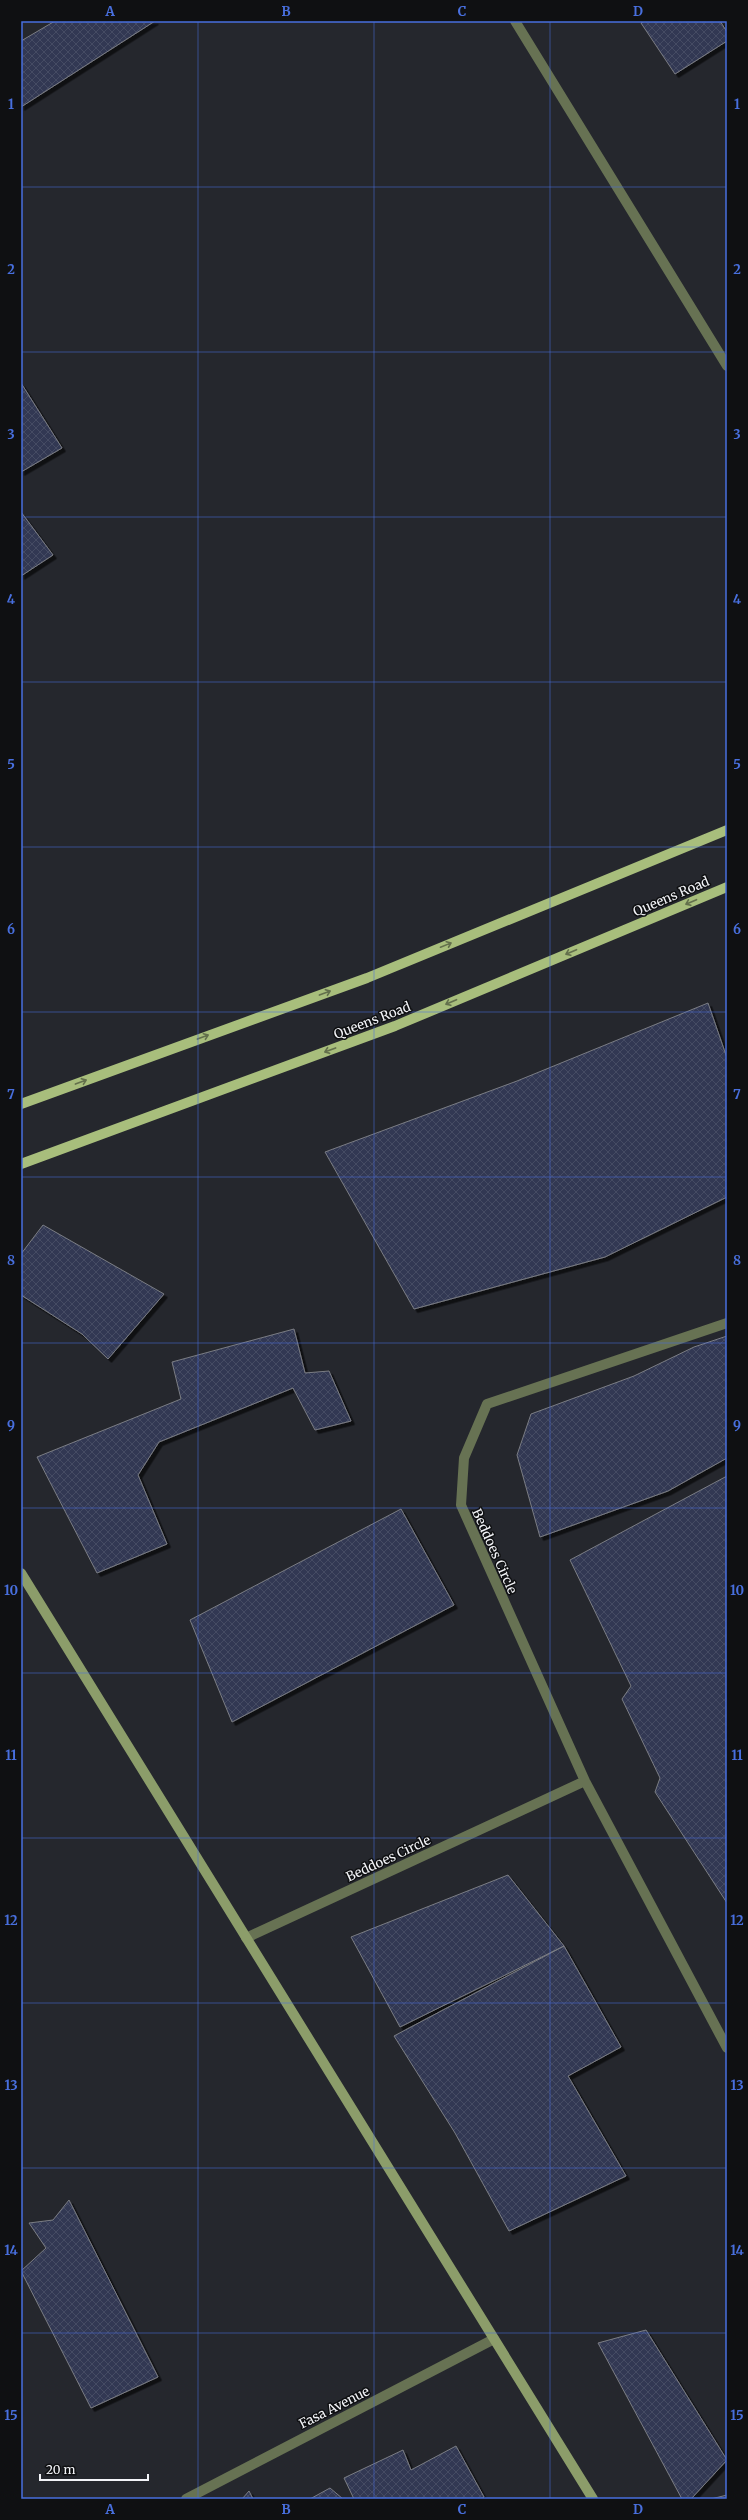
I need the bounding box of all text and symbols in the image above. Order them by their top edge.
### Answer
text: A [104,3,115,20]
text: B [281,3,291,20]
text: C [458,3,467,20]
text: D [633,3,643,20]
text: 1 [8,96,14,113]
text: 1 [734,96,740,113]
text: 2 [7,261,15,278]
text: 2 [733,261,741,278]
text: 3 [7,426,15,443]
text: 3 [733,426,741,443]
text: 4 [7,591,16,608]
text: 4 [733,591,742,608]
text: 5 [7,756,15,773]
text: 5 [733,756,741,773]
street label: Queens Road [631,873,712,920]
one-way arrow [686,898,698,906]
text: 6 [7,921,15,938]
text: 6 [733,921,741,938]
one-way arrow [440,941,452,948]
one-way arrow [566,949,578,956]
one-way arrow [319,988,331,996]
street label: Queens Road [331,998,413,1043]
one-way arrow [446,999,458,1007]
one-way arrow [197,1033,209,1041]
one-way arrow [324,1047,337,1054]
one-way arrow [75,1077,87,1085]
text: 7 [7,1086,15,1103]
text: 7 [733,1086,741,1103]
text: 8 [7,1252,15,1269]
text: 8 [733,1252,741,1269]
text: 9 [7,1417,15,1434]
text: 9 [733,1417,741,1434]
street label: Beddoes Circle [468,1506,521,1597]
text: 10 [4,1582,18,1599]
text: 10 [730,1582,744,1599]
text: 11 [5,1747,17,1764]
text: 11 [731,1747,743,1764]
street label: Beddoes Circle [343,1831,433,1885]
text: 12 [4,1912,18,1929]
text: 12 [730,1912,744,1929]
text: 13 [4,2077,18,2094]
text: 13 [730,2077,744,2094]
text: 14 [4,2242,19,2259]
text: 14 [730,2242,745,2259]
street label: Fasa Avenue [296,2382,372,2432]
text: 15 [4,2407,18,2424]
text: 15 [730,2407,744,2424]
scale bar [40,2456,148,2482]
text: 20 m [46,2462,75,2477]
text: A [104,2501,115,2518]
text: B [281,2501,291,2518]
text: C [458,2501,467,2518]
text: D [633,2501,643,2518]

